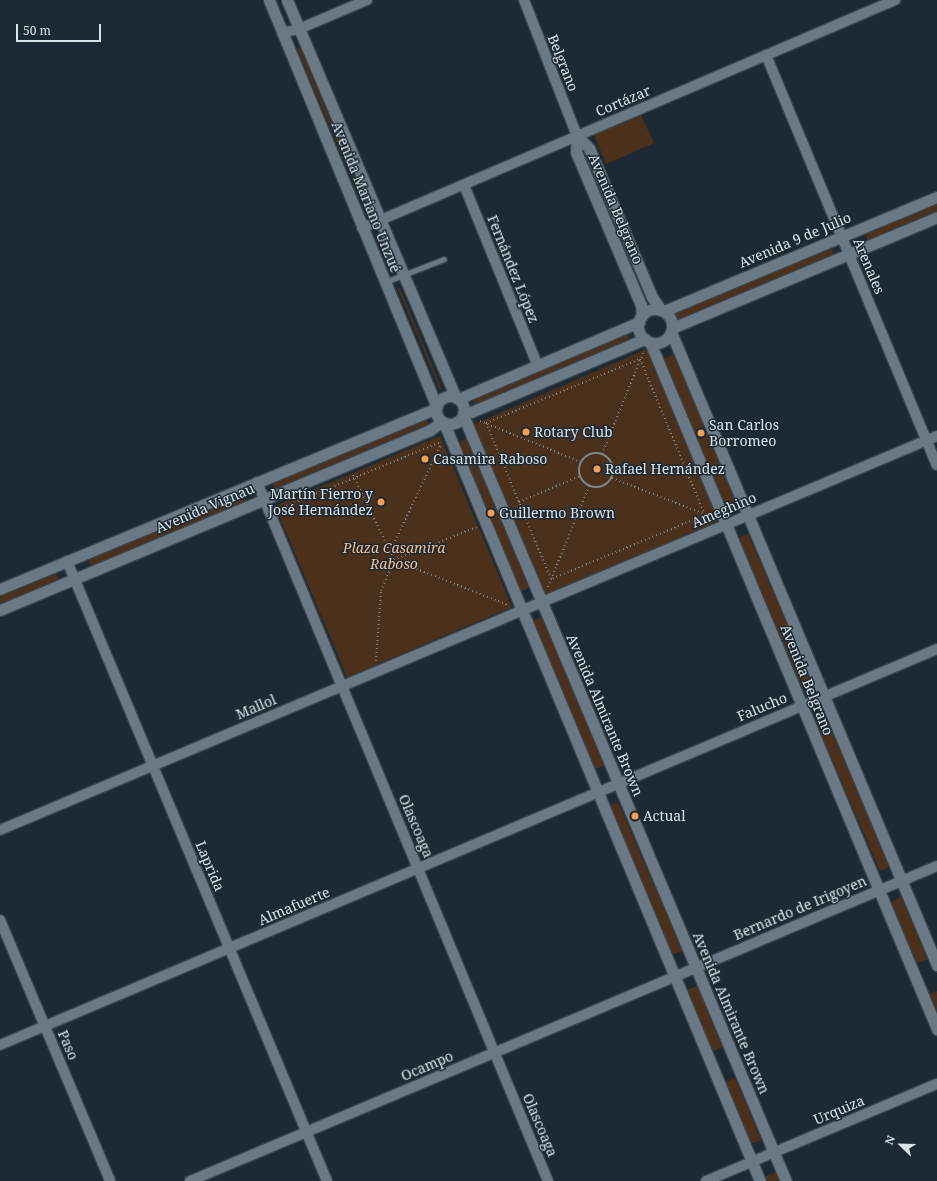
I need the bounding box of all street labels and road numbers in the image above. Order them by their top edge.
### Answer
street label: Belgrano [544,32,582,94]
street label: Cortázar [593,82,653,120]
street label: Avenida Mariano Unzué [328,119,404,275]
street label: Avenida Belgrano [585,151,647,267]
street label: Avenida 9 de Julio [736,209,854,271]
street label: Fernández López [484,213,542,325]
street label: Arenales [850,236,888,296]
street label: Avenida Vignau [153,480,257,536]
street label: Ameghino [689,489,759,531]
street label: Avenida Belgrano [777,622,837,738]
street label: Avenida Almirante Brown [563,631,647,799]
street label: Falucho [734,689,790,725]
street label: Mallol [233,691,279,723]
street label: Olascoaga [395,792,437,860]
street label: Laprida [192,838,228,894]
street label: Bernardo de Irigoyen [731,872,869,944]
street label: Almafuerte [256,883,332,929]
street label: Avenida Almirante Brown [689,929,773,1097]
street label: Paso [54,1028,82,1062]
street label: Ocampo [398,1048,456,1084]
street label: Olascoaga [519,1091,561,1159]
street label: Urquiza [811,1092,867,1128]

